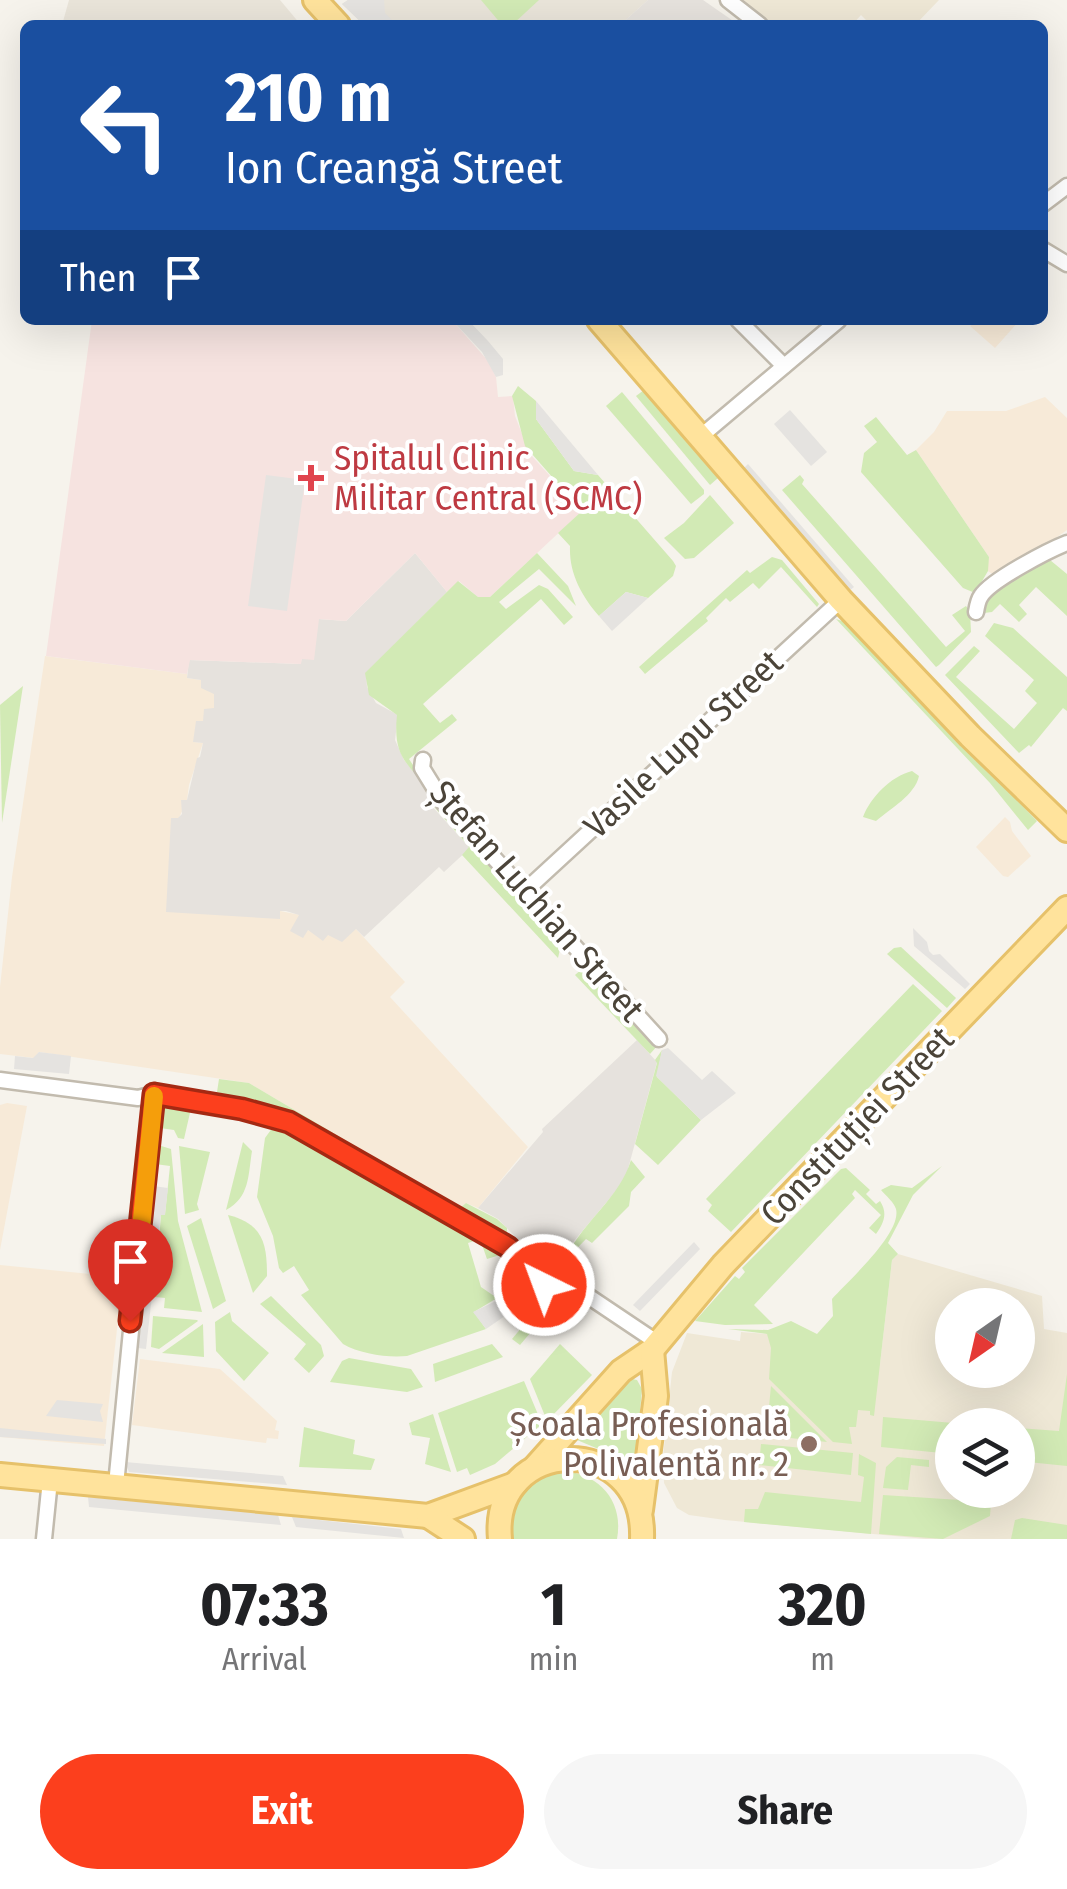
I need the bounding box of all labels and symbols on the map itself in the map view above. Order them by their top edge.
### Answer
place label: Spitalul Clinic Militar Central (SCMC) [334,437,642,519]
marker: Spitalul Clinic Militar Central (SCMC) [298,465,324,491]
street label: Vasile Lupu Street [575,641,791,847]
street label: Ștefan Luchian Street [420,772,653,1031]
street label: Constituției Street [752,1018,963,1235]
pin [88,1219,173,1322]
position arrow [492,1233,596,1337]
north arrow [935,1288,1035,1388]
place label: Școala Profesională Polivalentă nr. 2 [509,1403,789,1485]
marker: Școala Profesională Polivalentă nr. 2 [798,1433,820,1455]

